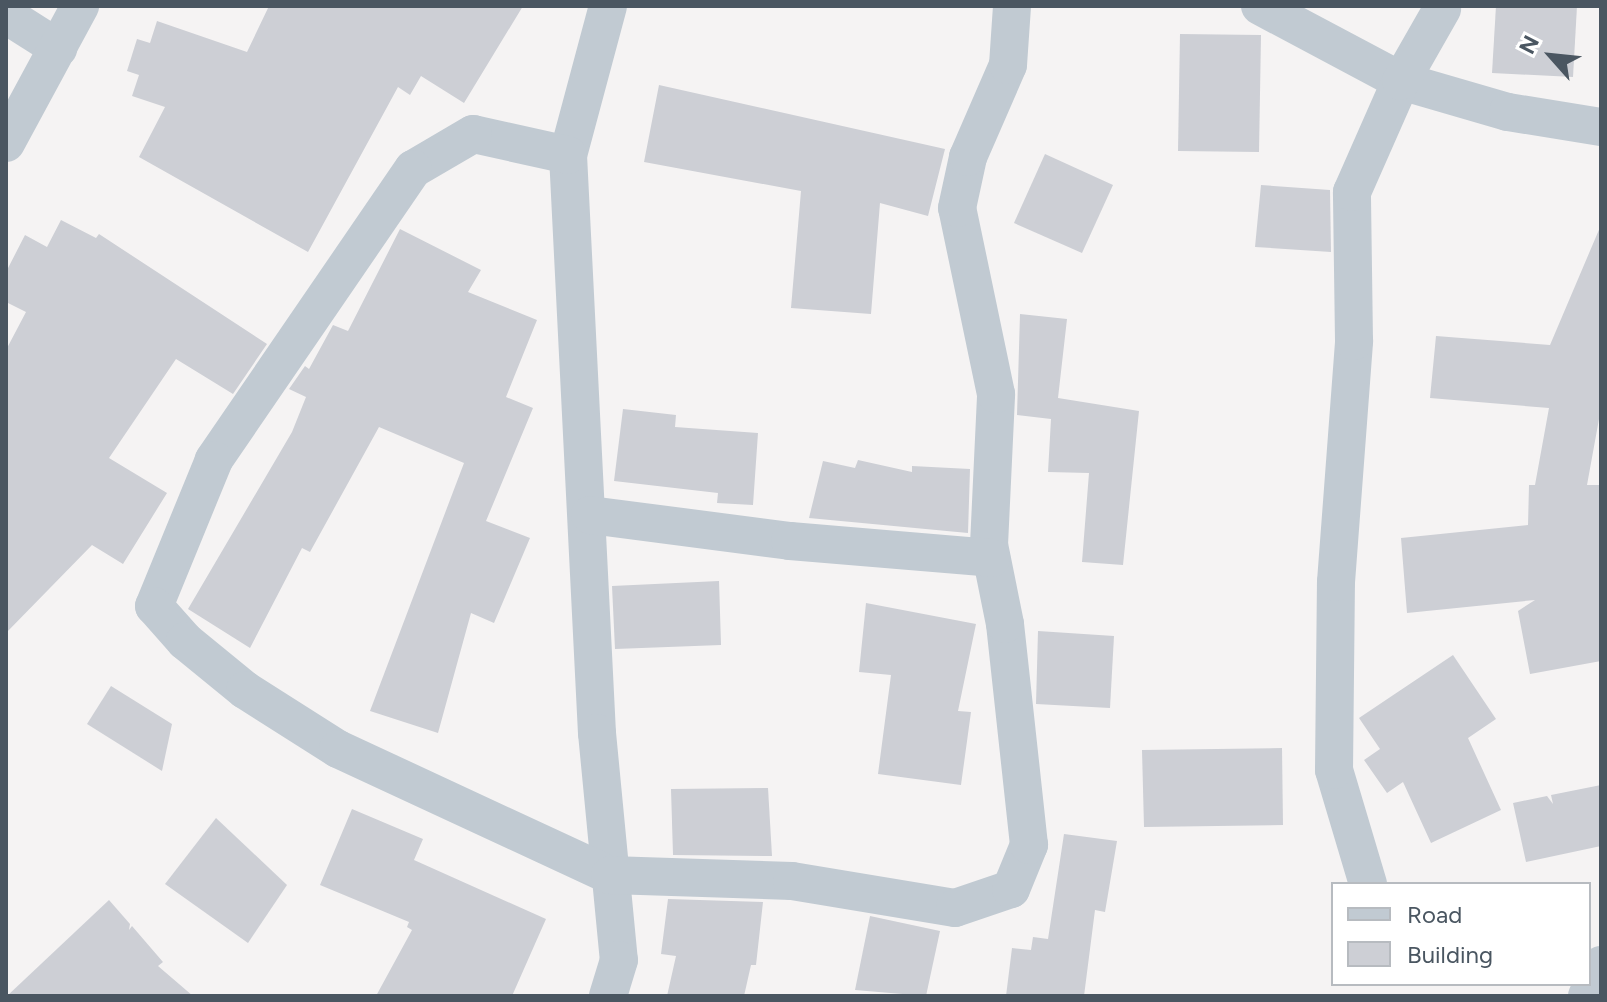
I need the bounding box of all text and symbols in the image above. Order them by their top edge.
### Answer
north arrow [1511,16,1591,96]
text: N [1513,31,1545,59]
legend [1331,882,1591,986]
text: Road [1407,900,1462,929]
text: Building [1407,940,1493,969]

